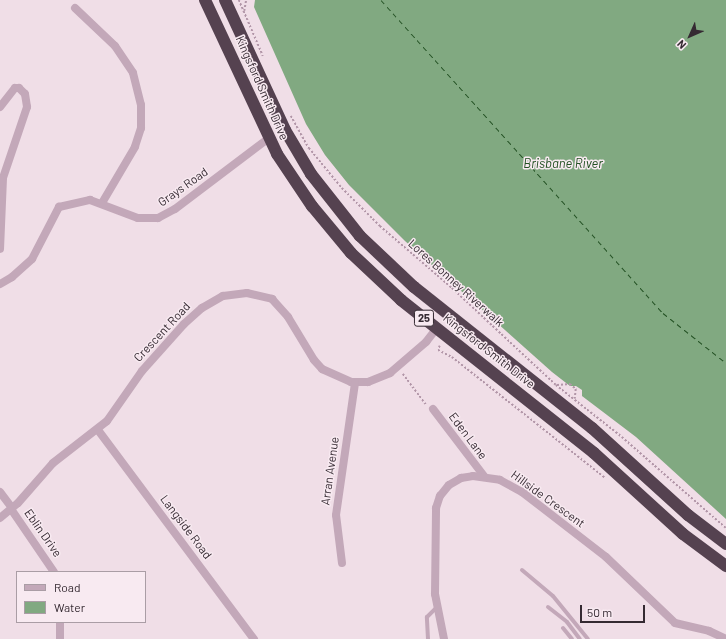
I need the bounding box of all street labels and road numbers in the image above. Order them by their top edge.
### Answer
street label: Kingsford Smith Drive [233,34,291,142]
street label: Grays Road [155,165,211,209]
street label: Lores Bonney Riverwalk [405,236,507,330]
street label: Crescent Road [131,299,193,365]
road number: 25 [413,309,435,327]
street label: Kingsford Smith Drive [440,311,538,391]
street label: Eden Lane [446,410,490,462]
street label: Arran Avenue [318,436,342,506]
street label: Hillside Crescent [508,467,588,531]
street label: Langside Road [157,492,215,562]
street label: Eblin Drive [21,506,65,560]

